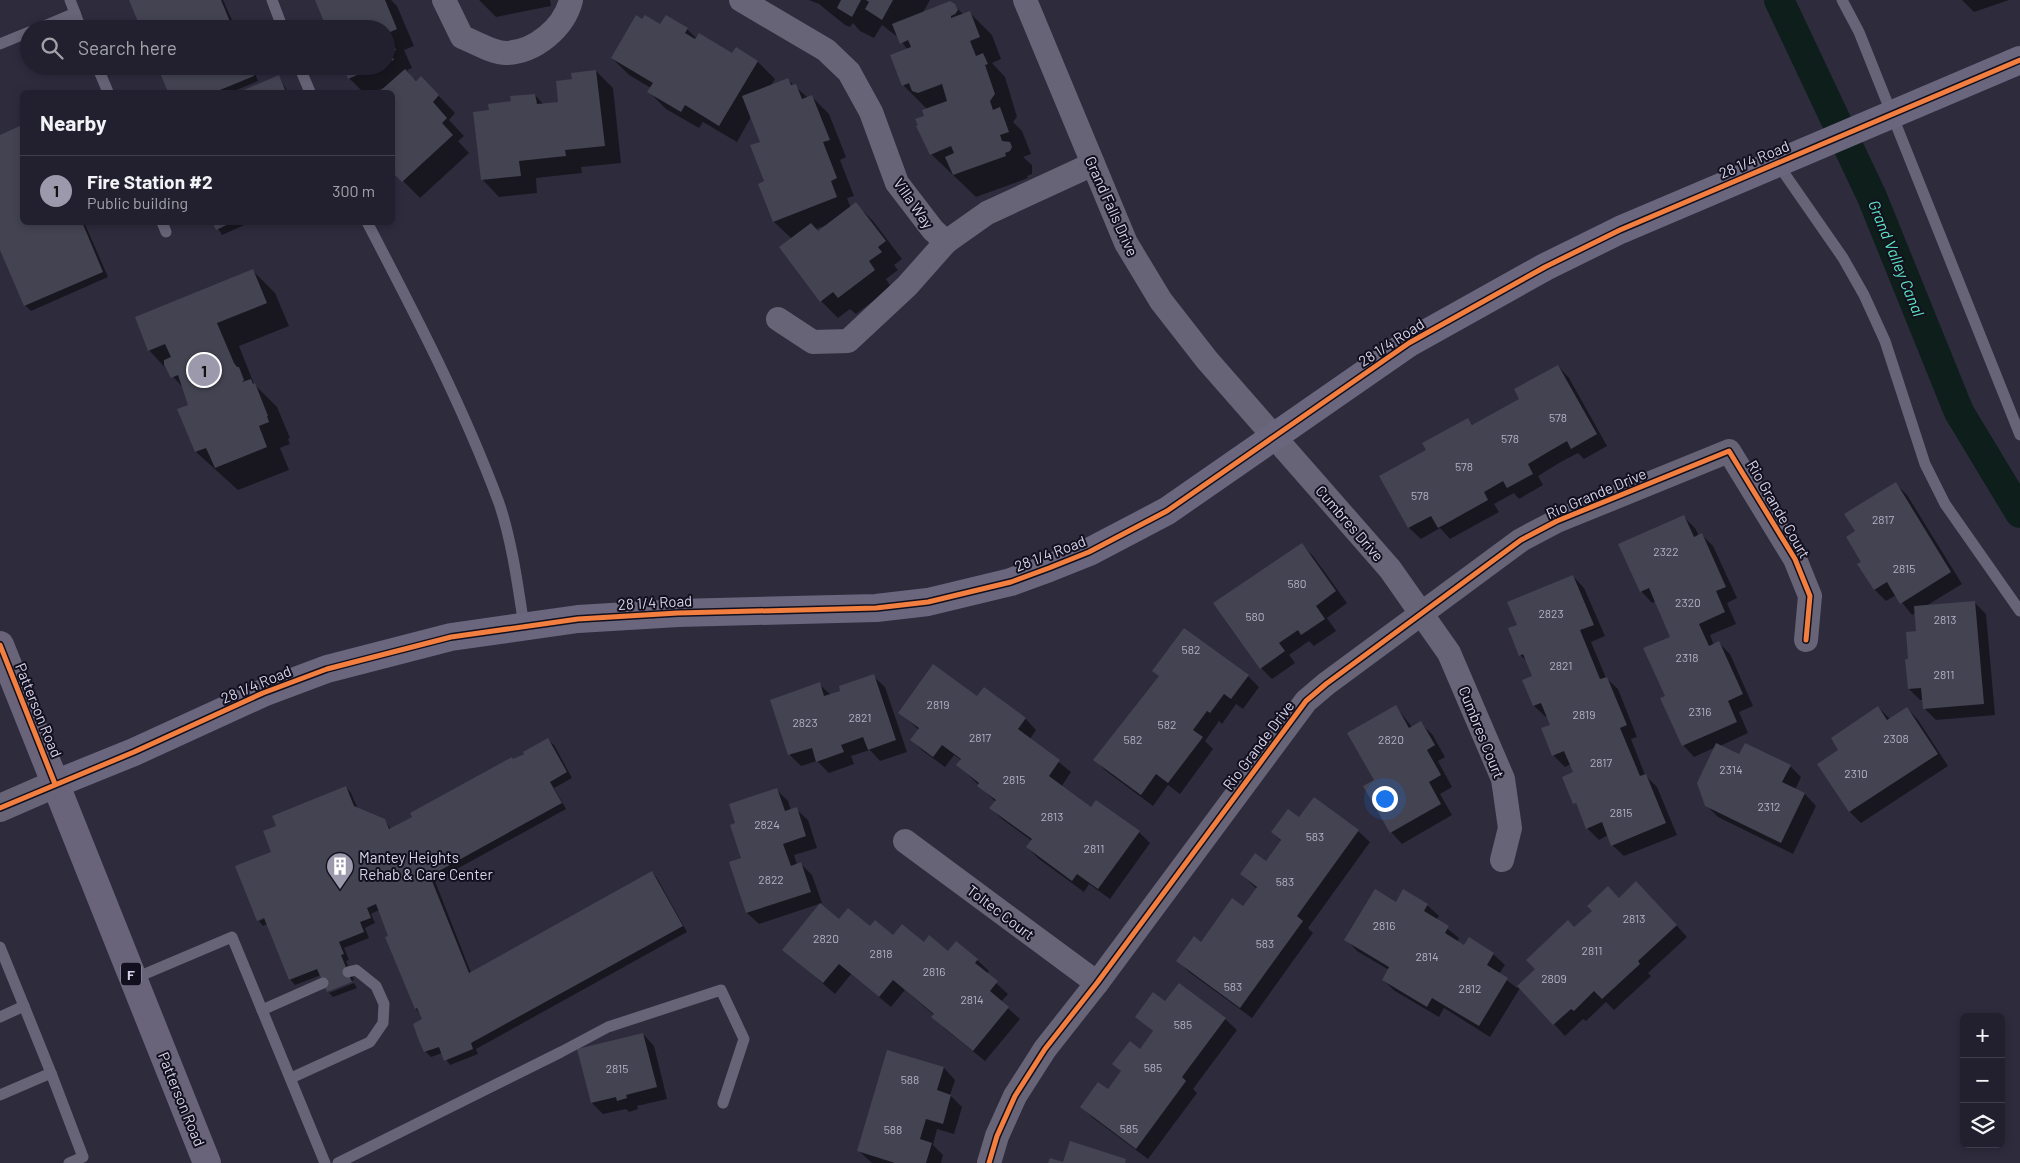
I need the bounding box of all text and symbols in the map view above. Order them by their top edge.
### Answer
search box [20,20,395,75]
icon: search [38,34,66,62]
text: Search here [78,36,177,59]
text: Nearby [40,110,106,135]
street label: 28 1/4 Road [1716,136,1792,182]
street label: Grand Falls Drive [1082,153,1142,259]
text: Fire Station #2 [87,170,213,193]
street label: Villa Way [890,174,938,232]
text: 1 [53,181,59,200]
text: 300 m [332,181,375,200]
text: Public building [87,193,188,212]
water label: Grand Valley Canal [1865,197,1929,319]
street label: 28 1/4 Road [1355,314,1427,370]
pin: 1 [188,351,220,389]
house number: 578 [1549,410,1567,424]
house number: 578 [1501,431,1519,445]
street label: Rio Grande Court [1744,457,1814,561]
house number: 578 [1455,459,1473,473]
street label: Rio Grande Drive [1543,464,1649,522]
street label: Cumbres Drive [1312,481,1388,565]
house number: 578 [1411,488,1429,502]
house number: 2817 [1872,512,1894,526]
street label: 28 1/4 Road [1012,531,1088,575]
house number: 2322 [1653,544,1679,558]
house number: 2815 [1893,561,1915,575]
house number: 580 [1287,576,1307,590]
street label: 28 1/4 Road [617,591,693,613]
house number: 2320 [1675,595,1701,609]
house number: 2823 [1538,606,1564,620]
house number: 580 [1245,609,1265,623]
house number: 2813 [1934,612,1956,626]
house number: 582 [1182,642,1200,656]
house number: 2318 [1676,650,1698,664]
house number: 2821 [1549,658,1573,672]
street label: Patterson Road [12,660,66,760]
street label: 28 1/4 Road [218,661,294,707]
house number: 2811 [1934,667,1954,681]
street label: Cumbres Court [1455,683,1509,781]
house number: 2819 [927,697,949,711]
street label: Rio Grande Drive [1219,697,1297,793]
house number: 2316 [1689,704,1711,718]
house number: 2819 [1573,707,1595,721]
house number: 2821 [848,710,872,724]
house number: 2823 [792,715,818,729]
house number: 582 [1158,717,1176,731]
house number: 2817 [969,730,991,744]
house number: 2308 [1883,731,1909,745]
house number: 582 [1124,732,1142,746]
house number: 2820 [1378,732,1404,746]
house number: 2817 [1590,755,1612,769]
house number: 2314 [1719,762,1743,776]
house number: 2310 [1844,766,1868,780]
house number: 2815 [1003,772,1025,786]
your location [1372,786,1398,812]
house number: 2312 [1757,799,1781,813]
house number: 2815 [1610,805,1632,819]
house number: 2813 [1041,809,1063,823]
house number: 2824 [754,817,780,831]
house number: 583 [1306,829,1324,843]
house number: 2811 [1084,841,1104,855]
place label: Mantey Heights Rehab & Care Center [359,848,493,883]
building icon: Mantey Heights Rehab & Care Center [325,851,355,890]
house number: 2822 [758,872,784,886]
house number: 583 [1276,874,1294,888]
street label: Toltec Court [964,881,1038,943]
house number: 2813 [1623,911,1645,925]
house number: 2816 [1373,918,1395,932]
house number: 2820 [813,931,839,945]
house number: 583 [1256,936,1274,950]
house number: 2811 [1582,943,1602,957]
house number: 2818 [870,946,892,960]
house number: 2814 [1415,949,1439,963]
road number: F [121,962,141,986]
house number: 2816 [923,964,945,978]
house number: 2809 [1541,971,1567,985]
house number: 583 [1224,979,1242,993]
house number: 2812 [1459,981,1481,995]
house number: 2814 [960,992,984,1006]
map controls [1960,1013,2005,1148]
button: + [1960,1013,2005,1058]
house number: 585 [1174,1017,1192,1031]
street label: Patterson Road [155,1049,209,1149]
button: − [1960,1058,2005,1103]
house number: 585 [1144,1060,1162,1074]
house number: 2815 [606,1061,628,1075]
house number: 588 [901,1072,919,1086]
button: layers [1960,1103,2005,1148]
house number: 585 [1120,1121,1138,1135]
house number: 588 [884,1122,902,1136]

